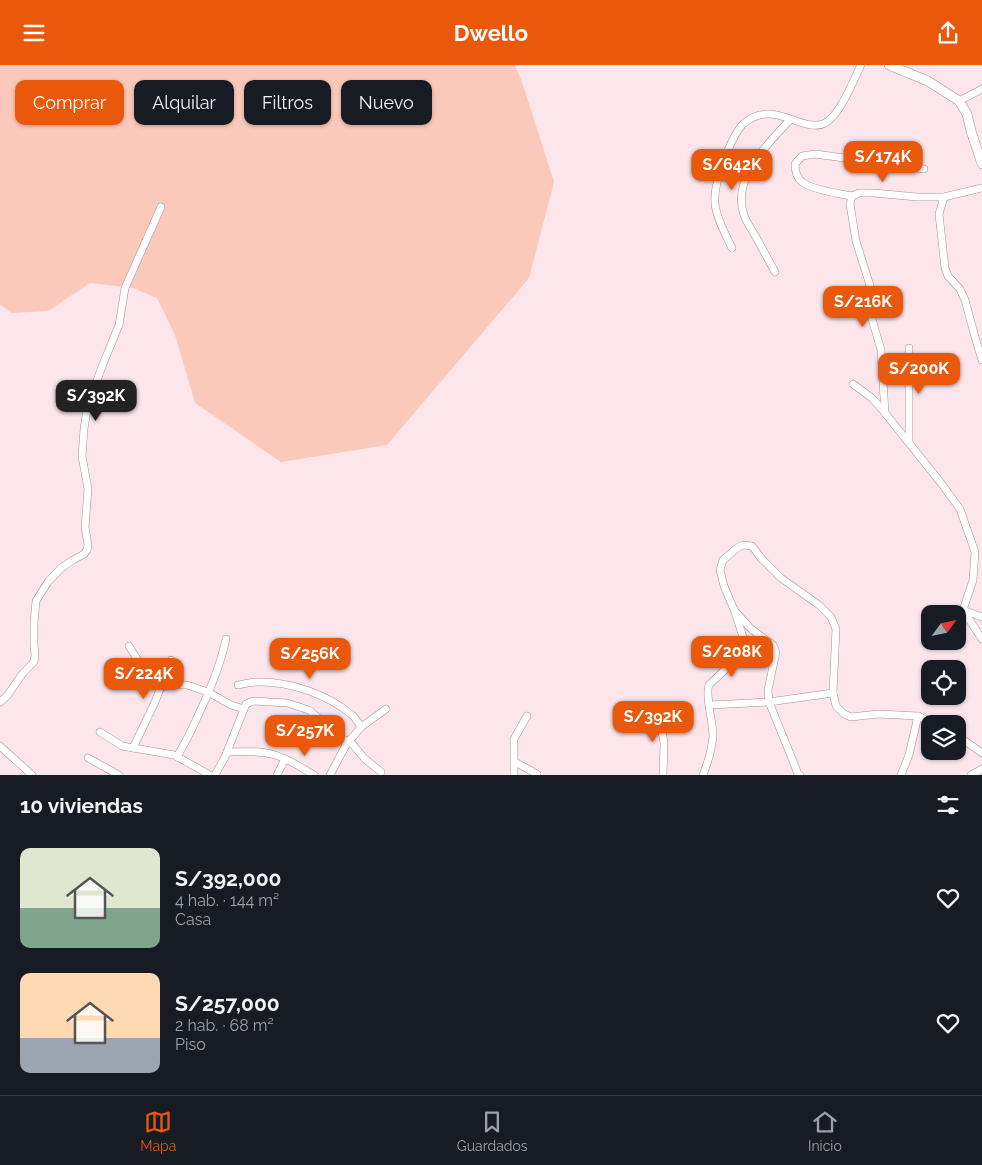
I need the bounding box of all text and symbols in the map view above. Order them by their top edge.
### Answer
icon: menu [20,19,48,47]
icon: share [934,19,962,47]
text: Dwello [454,20,528,46]
chip: Comprar [15,80,124,125]
chip: Alquilar [134,80,234,125]
chip: Filtros [244,80,331,125]
chip: Nuevo [341,80,432,125]
pin: S/174K [842,141,924,183]
text: S/174K [855,147,911,166]
pin: S/642K [691,149,773,191]
text: S/642K [702,155,762,174]
pin: S/216K [822,285,904,328]
text: S/216K [834,292,892,311]
pin: S/200K [878,353,960,395]
text: S/200K [889,359,949,378]
pin: S/392K [55,379,137,422]
text: S/392K [67,386,125,405]
north arrow [921,605,966,650]
map controls [921,605,966,760]
pin: S/208K [691,635,773,678]
pin: S/256K [269,637,351,680]
text: S/208K [702,642,762,661]
text: S/256K [281,644,339,663]
pin: S/224K [103,657,185,700]
button: locate [921,660,966,705]
text: S/224K [115,664,173,683]
pin: S/392K [612,701,694,743]
text: S/392K [624,707,682,726]
pin: S/257K [264,715,346,757]
button: layers [921,715,966,760]
text: S/257K [276,721,334,740]
icon: filters [934,791,962,819]
text: 10 viviendas [20,793,143,818]
text: S/392,000 [175,866,281,891]
icon: home [60,868,120,928]
icon: heart [934,884,962,912]
text: 4 hab. · 144 m² [175,891,279,910]
text: Casa [175,910,211,929]
text: S/257,000 [175,991,280,1016]
icon: home [60,993,120,1053]
icon: heart [934,1009,962,1037]
text: 2 hab. · 68 m² [175,1016,274,1035]
text: Piso [175,1035,206,1054]
tab: Mapa [140,1108,176,1154]
tab: Guardados [457,1108,528,1154]
tab: Inicio [808,1108,842,1154]

